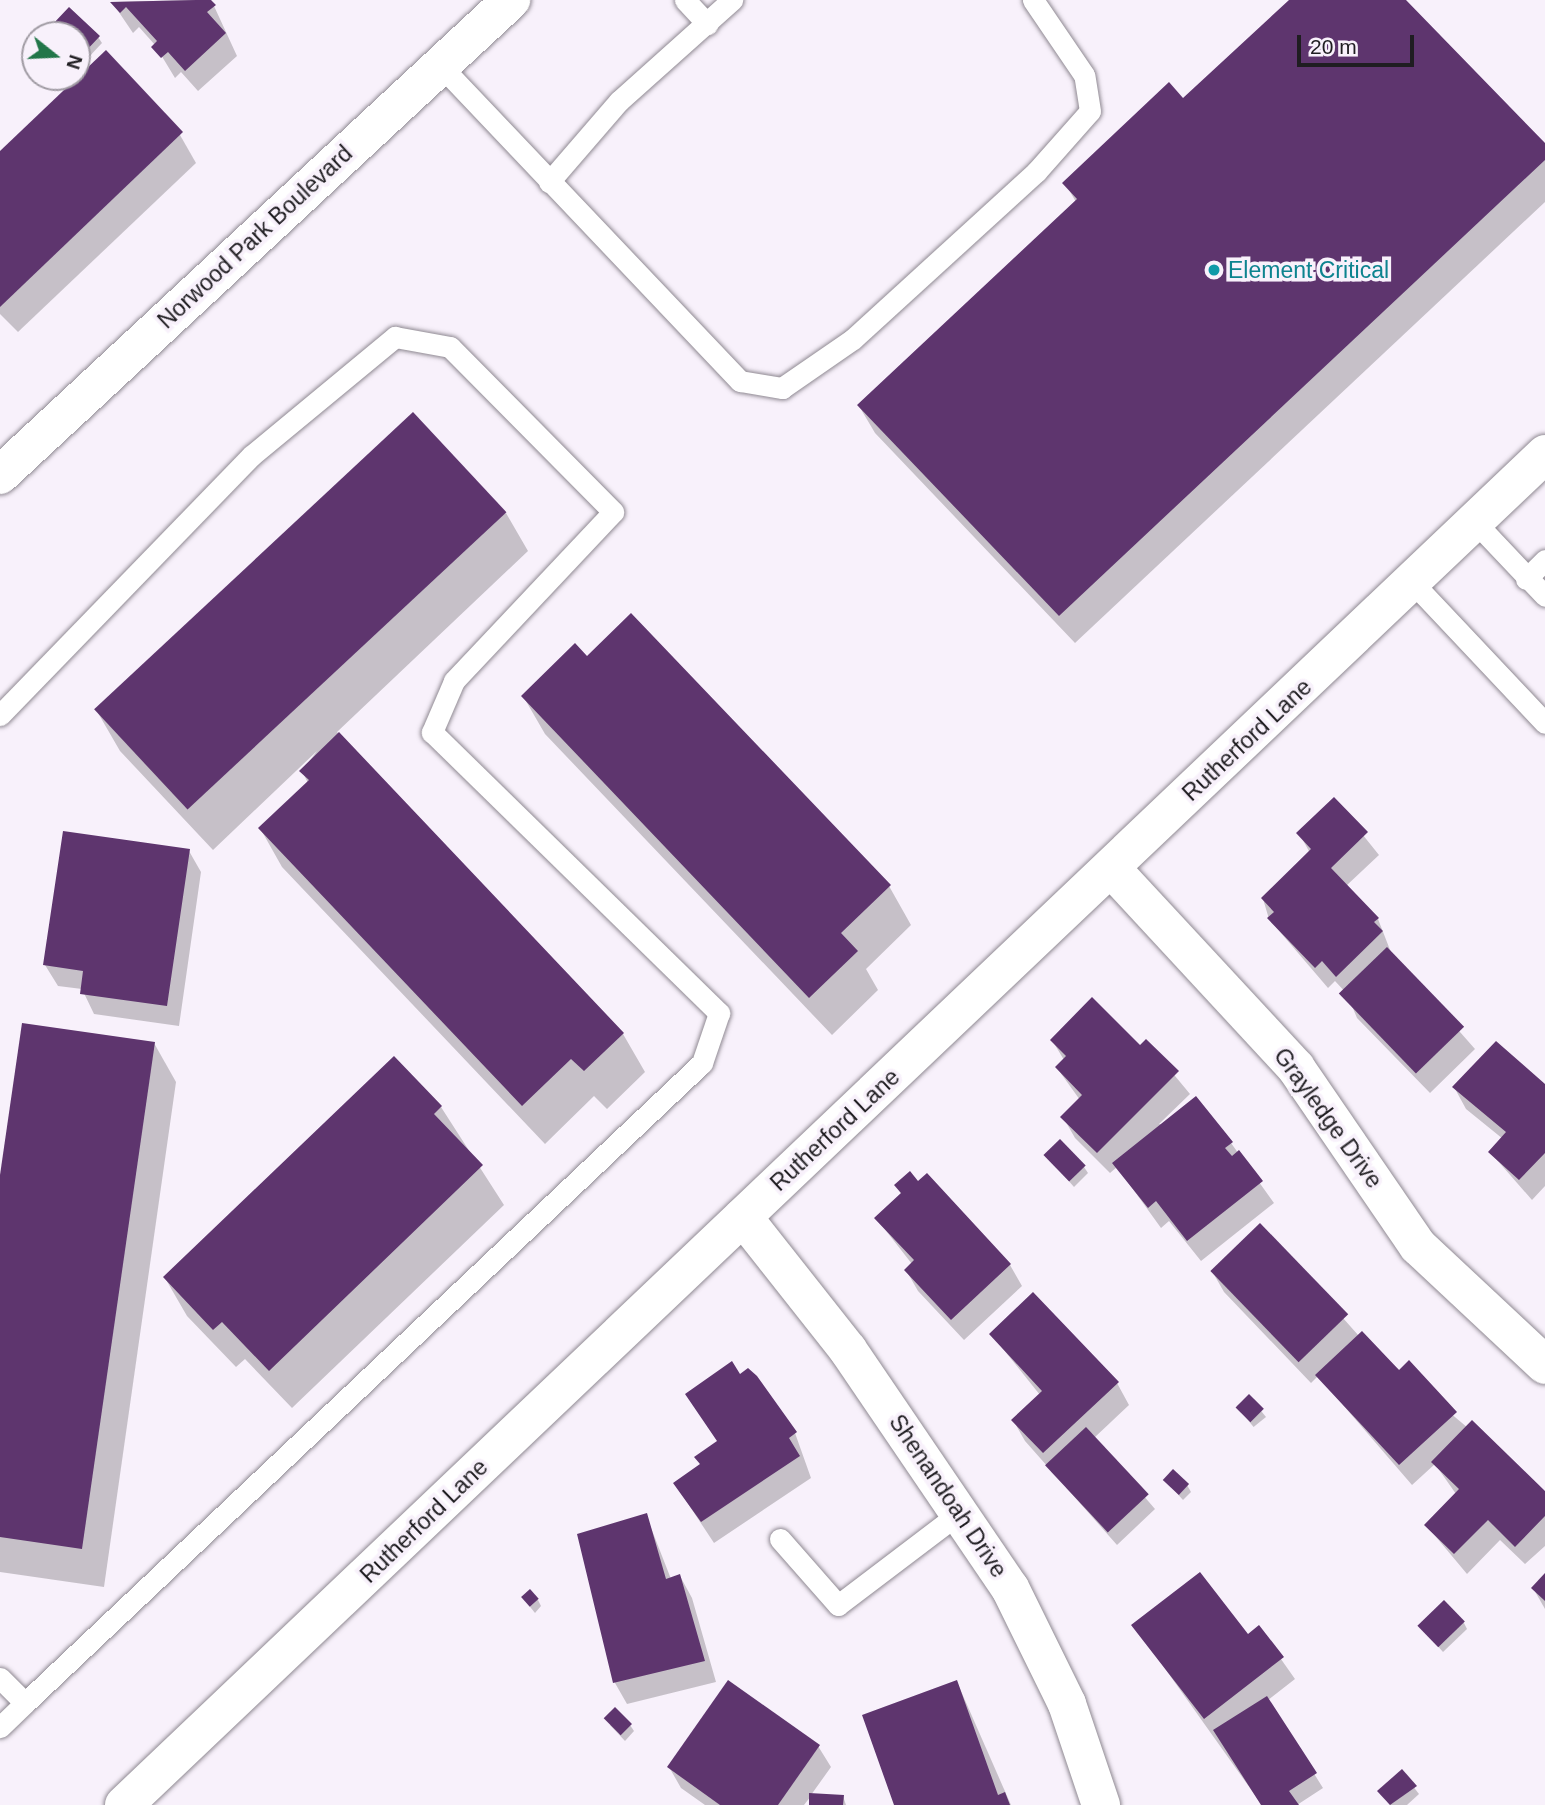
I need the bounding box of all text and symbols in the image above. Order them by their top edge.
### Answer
north arrow [21,21,91,91]
scale bar [1300,21,1417,65]
text: 20 m [1310,35,1357,58]
text: N [62,52,87,72]
street label: Norwood Park Boulevard [152,140,358,334]
place label: Element Critical [1228,256,1389,284]
marker: Element Critical [1206,262,1222,278]
street label: Rutherford Lane [1177,673,1317,807]
street label: Grayledge Drive [1268,1043,1388,1193]
street label: Rutherford Lane [765,1063,905,1197]
street label: Shenandoah Drive [883,1409,1013,1583]
street label: Rutherford Lane [355,1453,493,1589]

